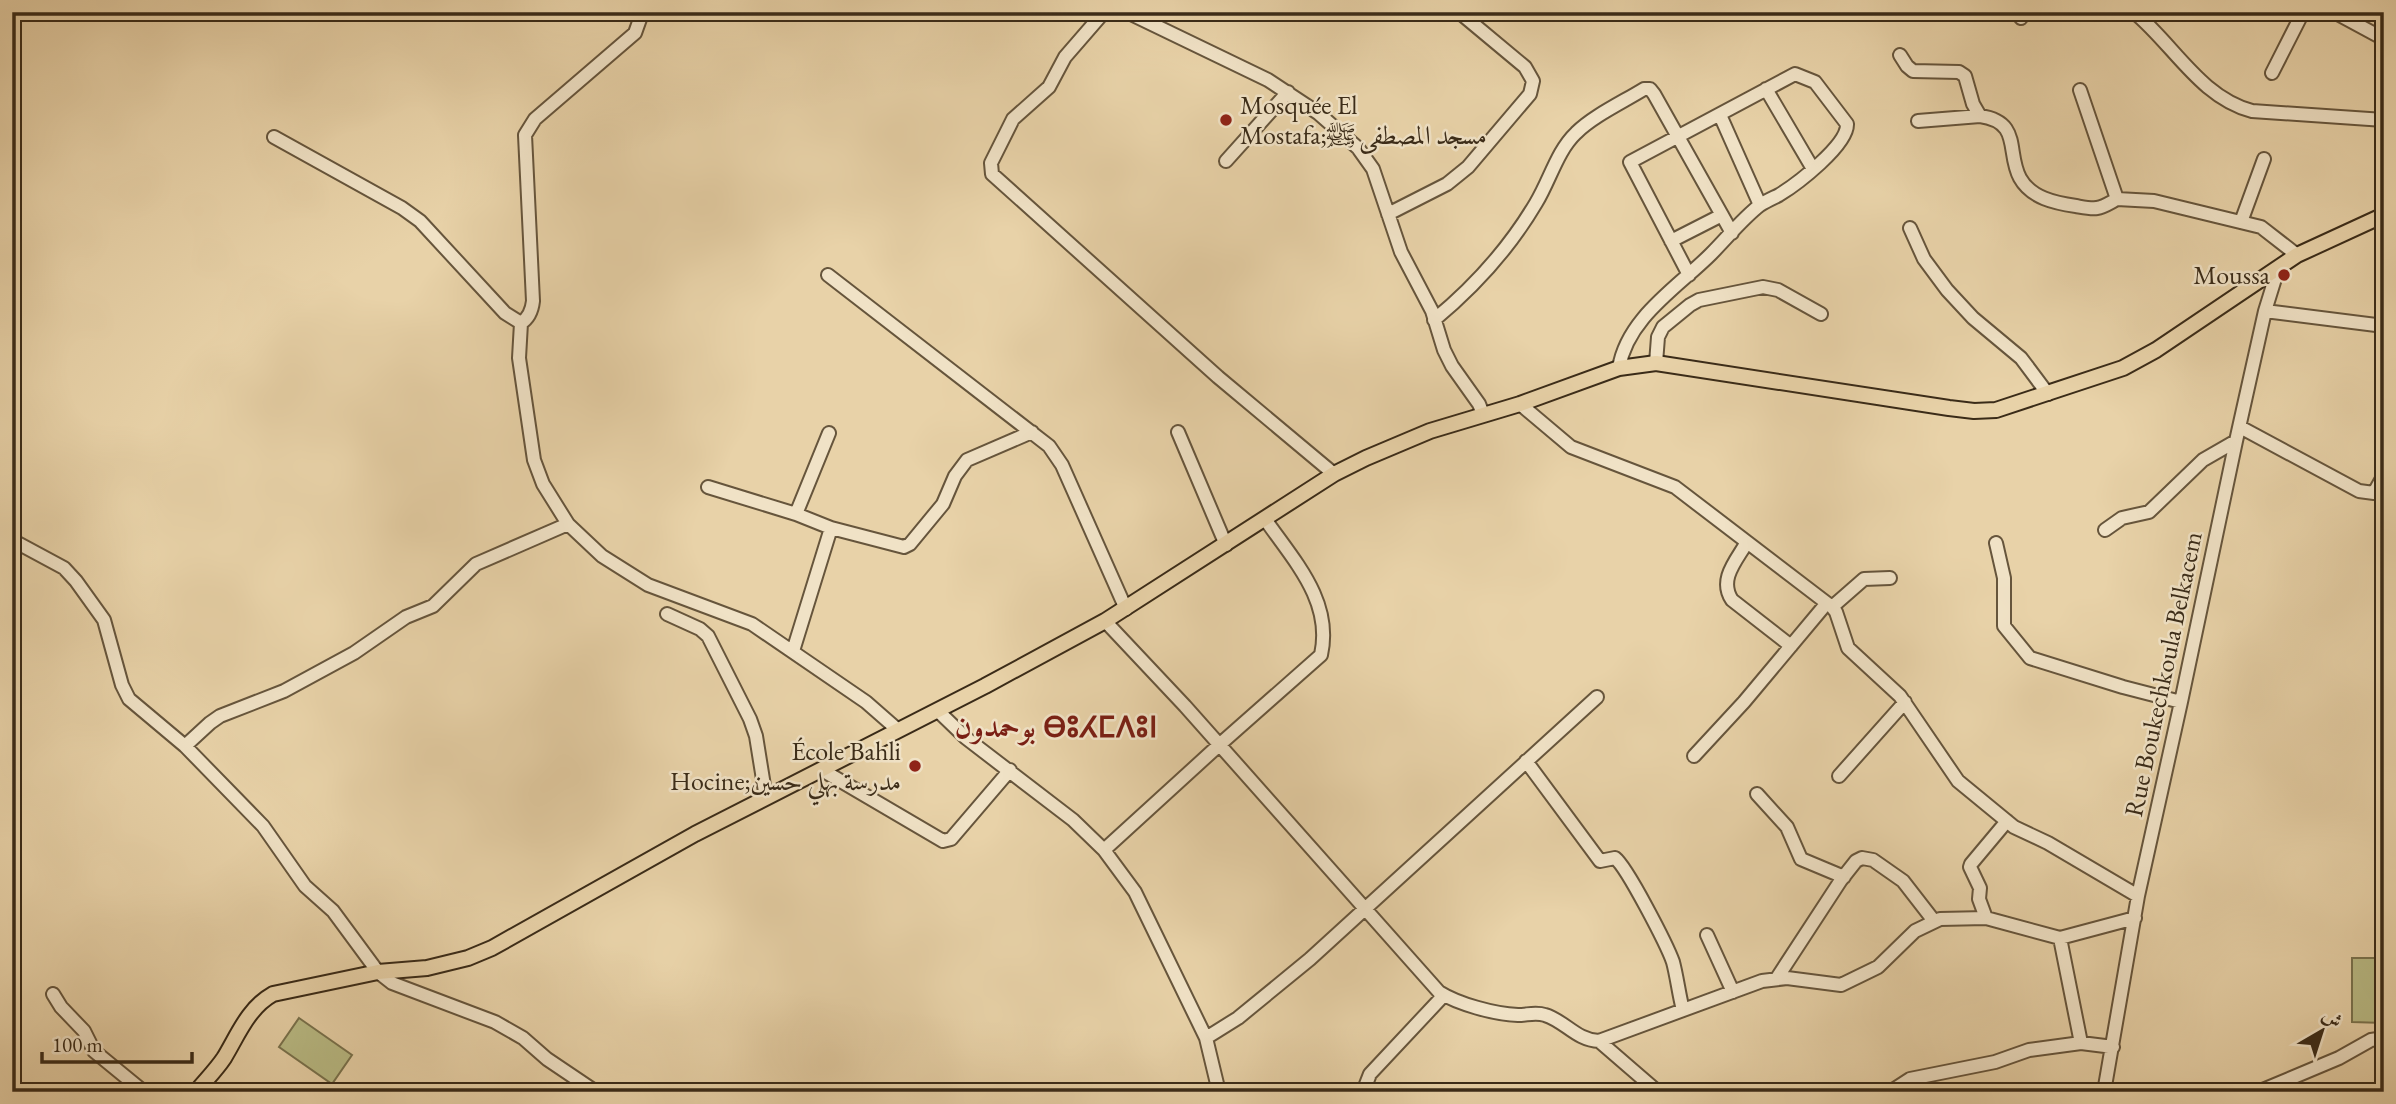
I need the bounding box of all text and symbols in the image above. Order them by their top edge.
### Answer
place label: Mosquée El Mostafa;مسجد المصطفى ﷺ [1240,88,1487,154]
marker: Mosquée El Mostafa;مسجد المصطفى ﷺ [1218,112,1234,128]
place label: Moussa [2193,258,2271,292]
marker: Moussa [2276,267,2292,283]
street label: Rue Boukechkoula Belkacem [2116,528,2210,820]
district label: بوحمدون ⴱⵓⵃⵎⴷⵓⵏ [955,707,1157,746]
place label: École Bahli Hocine;مدرسة بهلي حسين [670,734,901,806]
marker: École Bahli Hocine;مدرسة بهلي حسين [907,758,923,774]
north arrow [2288,996,2358,1066]
text: ش [2317,1003,2348,1034]
scale bar [42,1020,192,1064]
text: 100 m [52,1031,103,1058]

